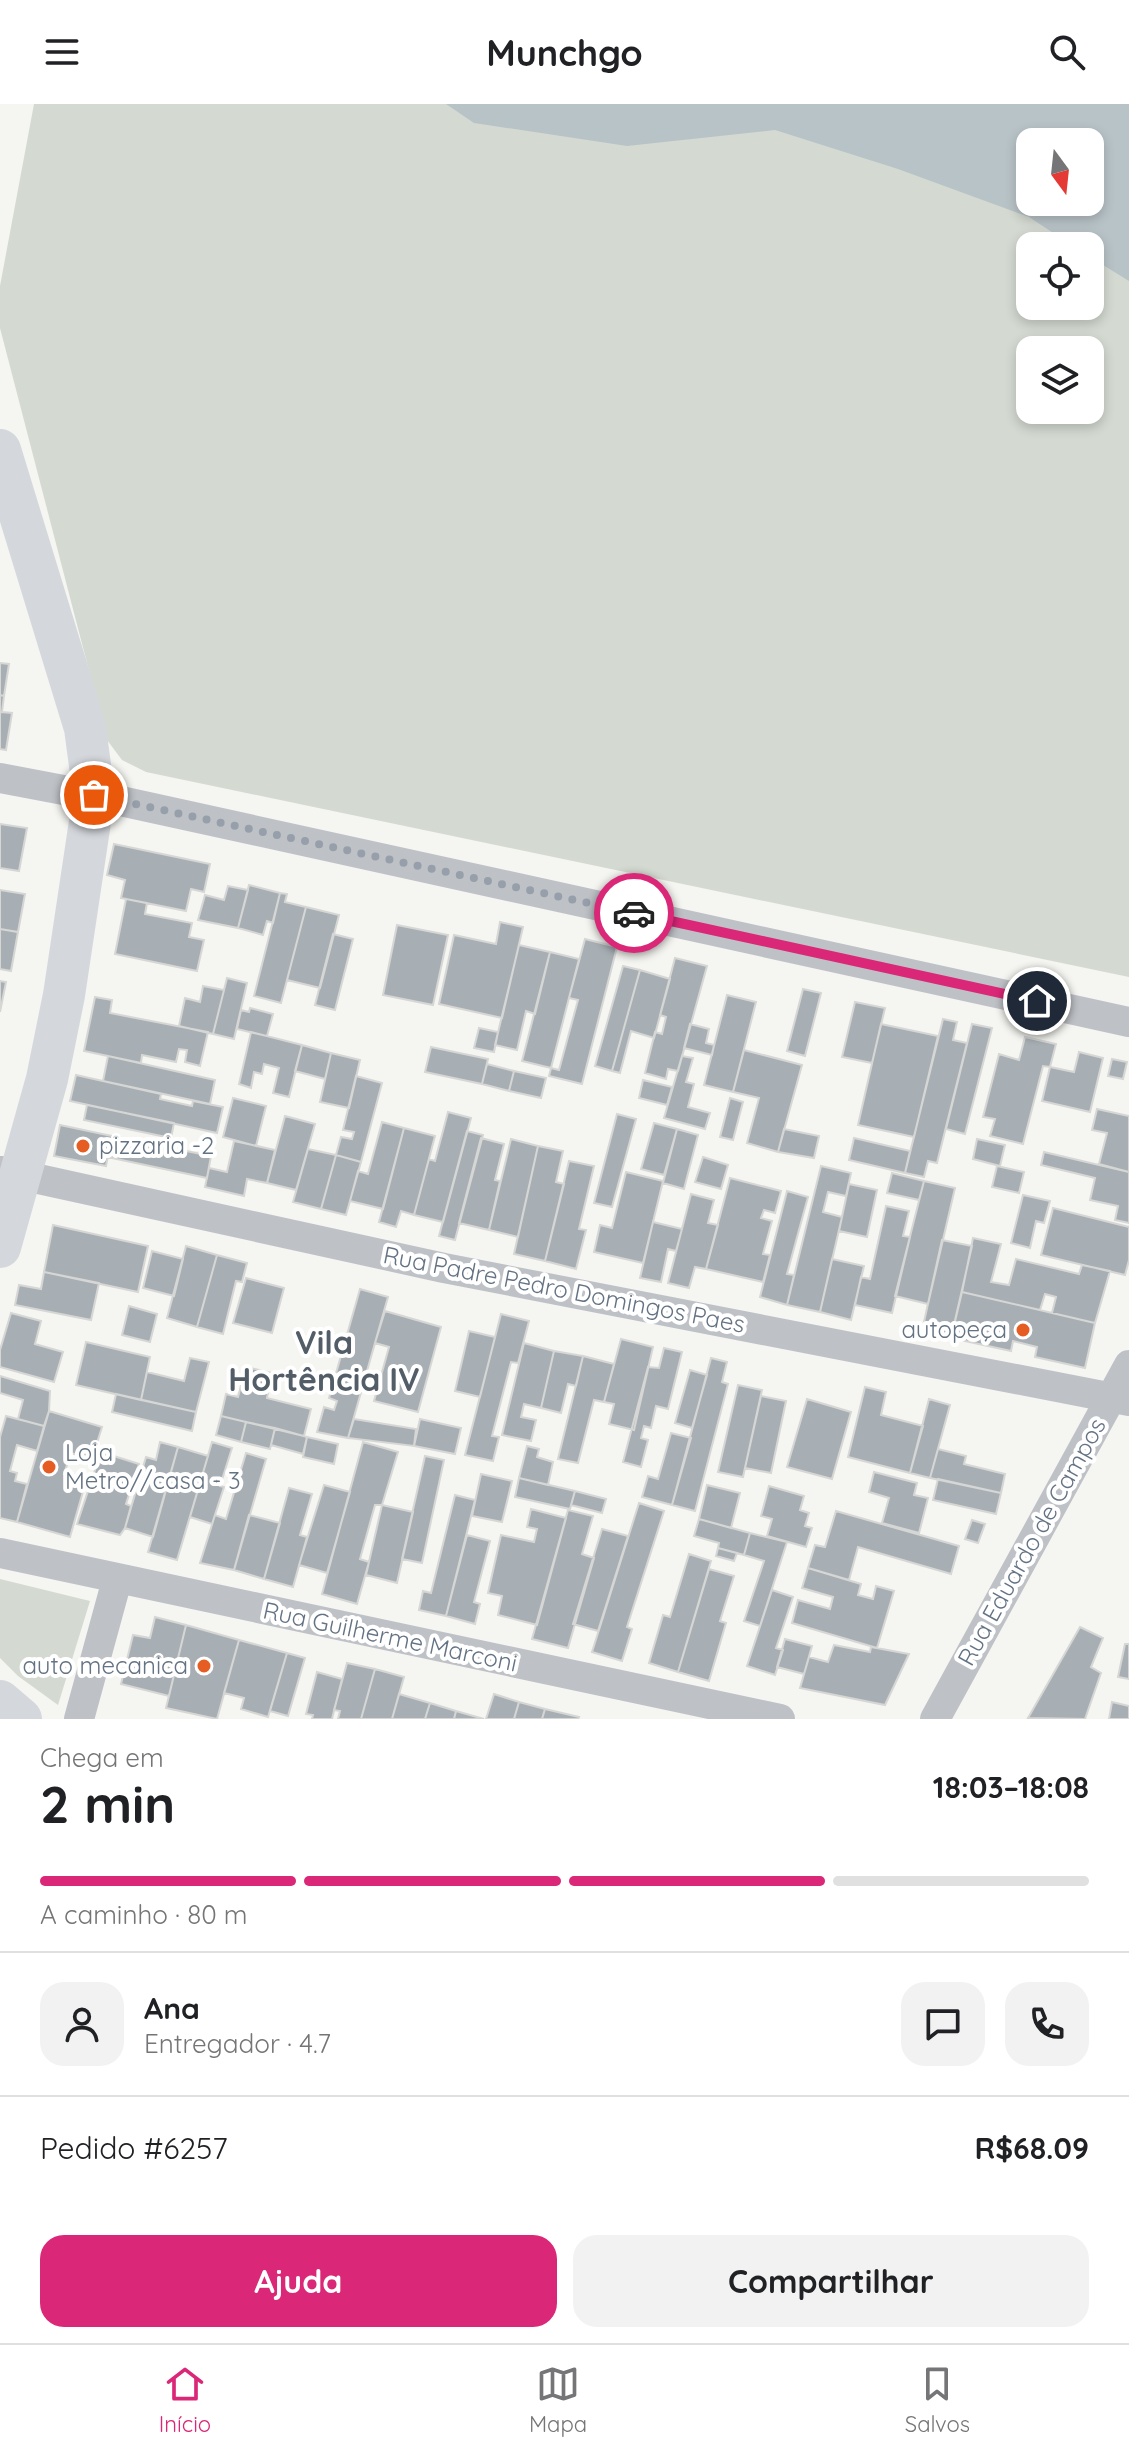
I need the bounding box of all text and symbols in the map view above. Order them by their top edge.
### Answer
icon: menu [40,30,84,74]
text: Munchgo [486,30,643,75]
icon: search [1045,30,1089,74]
north arrow [1016,128,1104,216]
map controls [1016,128,1104,424]
button: locate [1016,232,1104,320]
button: layers [1016,336,1104,424]
pin [60,761,128,829]
icon: bag [72,773,116,817]
courier [594,873,674,953]
icon: car [612,891,656,935]
pin [1003,967,1071,1035]
icon: home [1015,979,1059,1023]
place label: pizzaria -2 [99,1130,214,1160]
marker: pizzaria -2 [74,1137,92,1155]
street label: Rua Padre Pedro Domingos Paes [381,1239,748,1339]
place label: autopeça [901,1314,1007,1344]
marker: autopeça [1014,1321,1032,1339]
district label: Vila Hortência IV [228,1322,420,1399]
street label: Rua Eduardo de Campos [950,1412,1112,1671]
place label: Loja Metro//casa - 3 [65,1437,241,1495]
marker: Loja Metro//casa - 3 [40,1458,58,1476]
street label: Rua Guilherme Marconi [260,1594,520,1678]
place label: auto mecanica [23,1650,188,1680]
marker: auto mecanica [195,1657,213,1675]
text: Chega em [40,1741,164,1774]
text: 18:03–18:08 [933,1768,1089,1806]
text: 2 min [40,1771,175,1836]
text: A caminho · 80 m [40,1898,248,1931]
button: person [40,1982,124,2066]
button: chat [901,1982,985,2066]
button: phone [1005,1982,1089,2066]
text: Ana [144,1989,200,2027]
text: Entregador · 4.7 [144,2027,331,2060]
text: Pedido #6257 [40,2129,228,2167]
text: R$68.09 [975,2129,1089,2167]
button: Ajuda [40,2235,557,2327]
button: Compartilhar [573,2235,1089,2327]
tab: Início [159,2362,211,2438]
tab: Mapa [529,2362,587,2438]
tab: Salvos [905,2362,970,2438]

